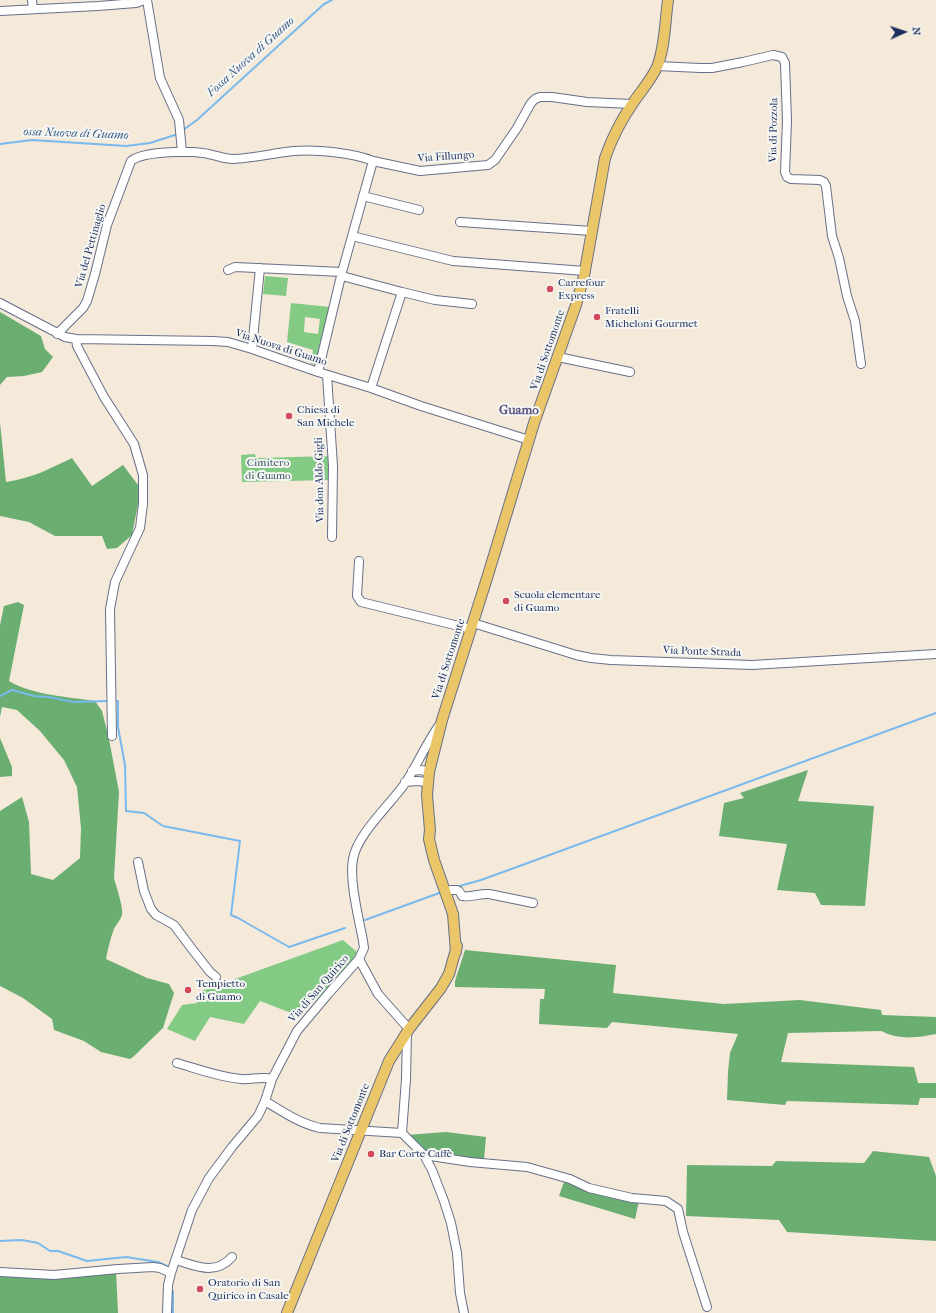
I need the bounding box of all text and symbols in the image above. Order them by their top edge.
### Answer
north arrow [884,12,924,52]
water label: Fossa Nuova di Guamo [204,14,298,100]
text: N [910,27,923,36]
street label: Via di Pozzola [767,98,781,162]
water label: ossa Nuova di Guamo [23,125,129,143]
street label: Via Fillungo [417,148,475,166]
street label: Via del Pettinaglio [73,203,109,289]
place label: Carrefour Express [558,276,605,302]
marker: Carrefour Express [545,284,555,294]
place label: Fratelli Micheloni Gourmet [605,304,698,330]
street label: Via di Sottomonte [528,308,568,392]
marker: Fratelli Micheloni Gourmet [592,312,602,322]
street label: Via Nuova di Guamo [233,327,329,369]
place label: Chiesa di San Michele [297,403,354,429]
district label: Guamo [499,403,539,419]
marker: Chiesa di San Michele [284,411,294,421]
street label: Via don Aldo Gigli [313,437,327,523]
park label: Cimitero di Guamo [245,456,291,482]
place label: Scuola elementare di Guamo [514,588,600,614]
marker: Scuola elementare di Guamo [501,596,511,606]
street label: Via di Sottomonte [430,617,468,701]
street label: Via Ponte Strada [663,644,741,660]
street label: Via di San Quirico [286,953,352,1025]
place label: Tempietto di Guamo [196,977,245,1003]
marker: Tempietto di Guamo [183,985,193,995]
street label: Via di Sottomonte [329,1081,373,1165]
place label: Bar Corte Caffè [379,1147,452,1161]
marker: Bar Corte Caffè [366,1149,376,1159]
place label: Oratorio di San Quirico in Casale [208,1276,289,1302]
marker: Oratorio di San Quirico in Casale [195,1284,205,1294]

